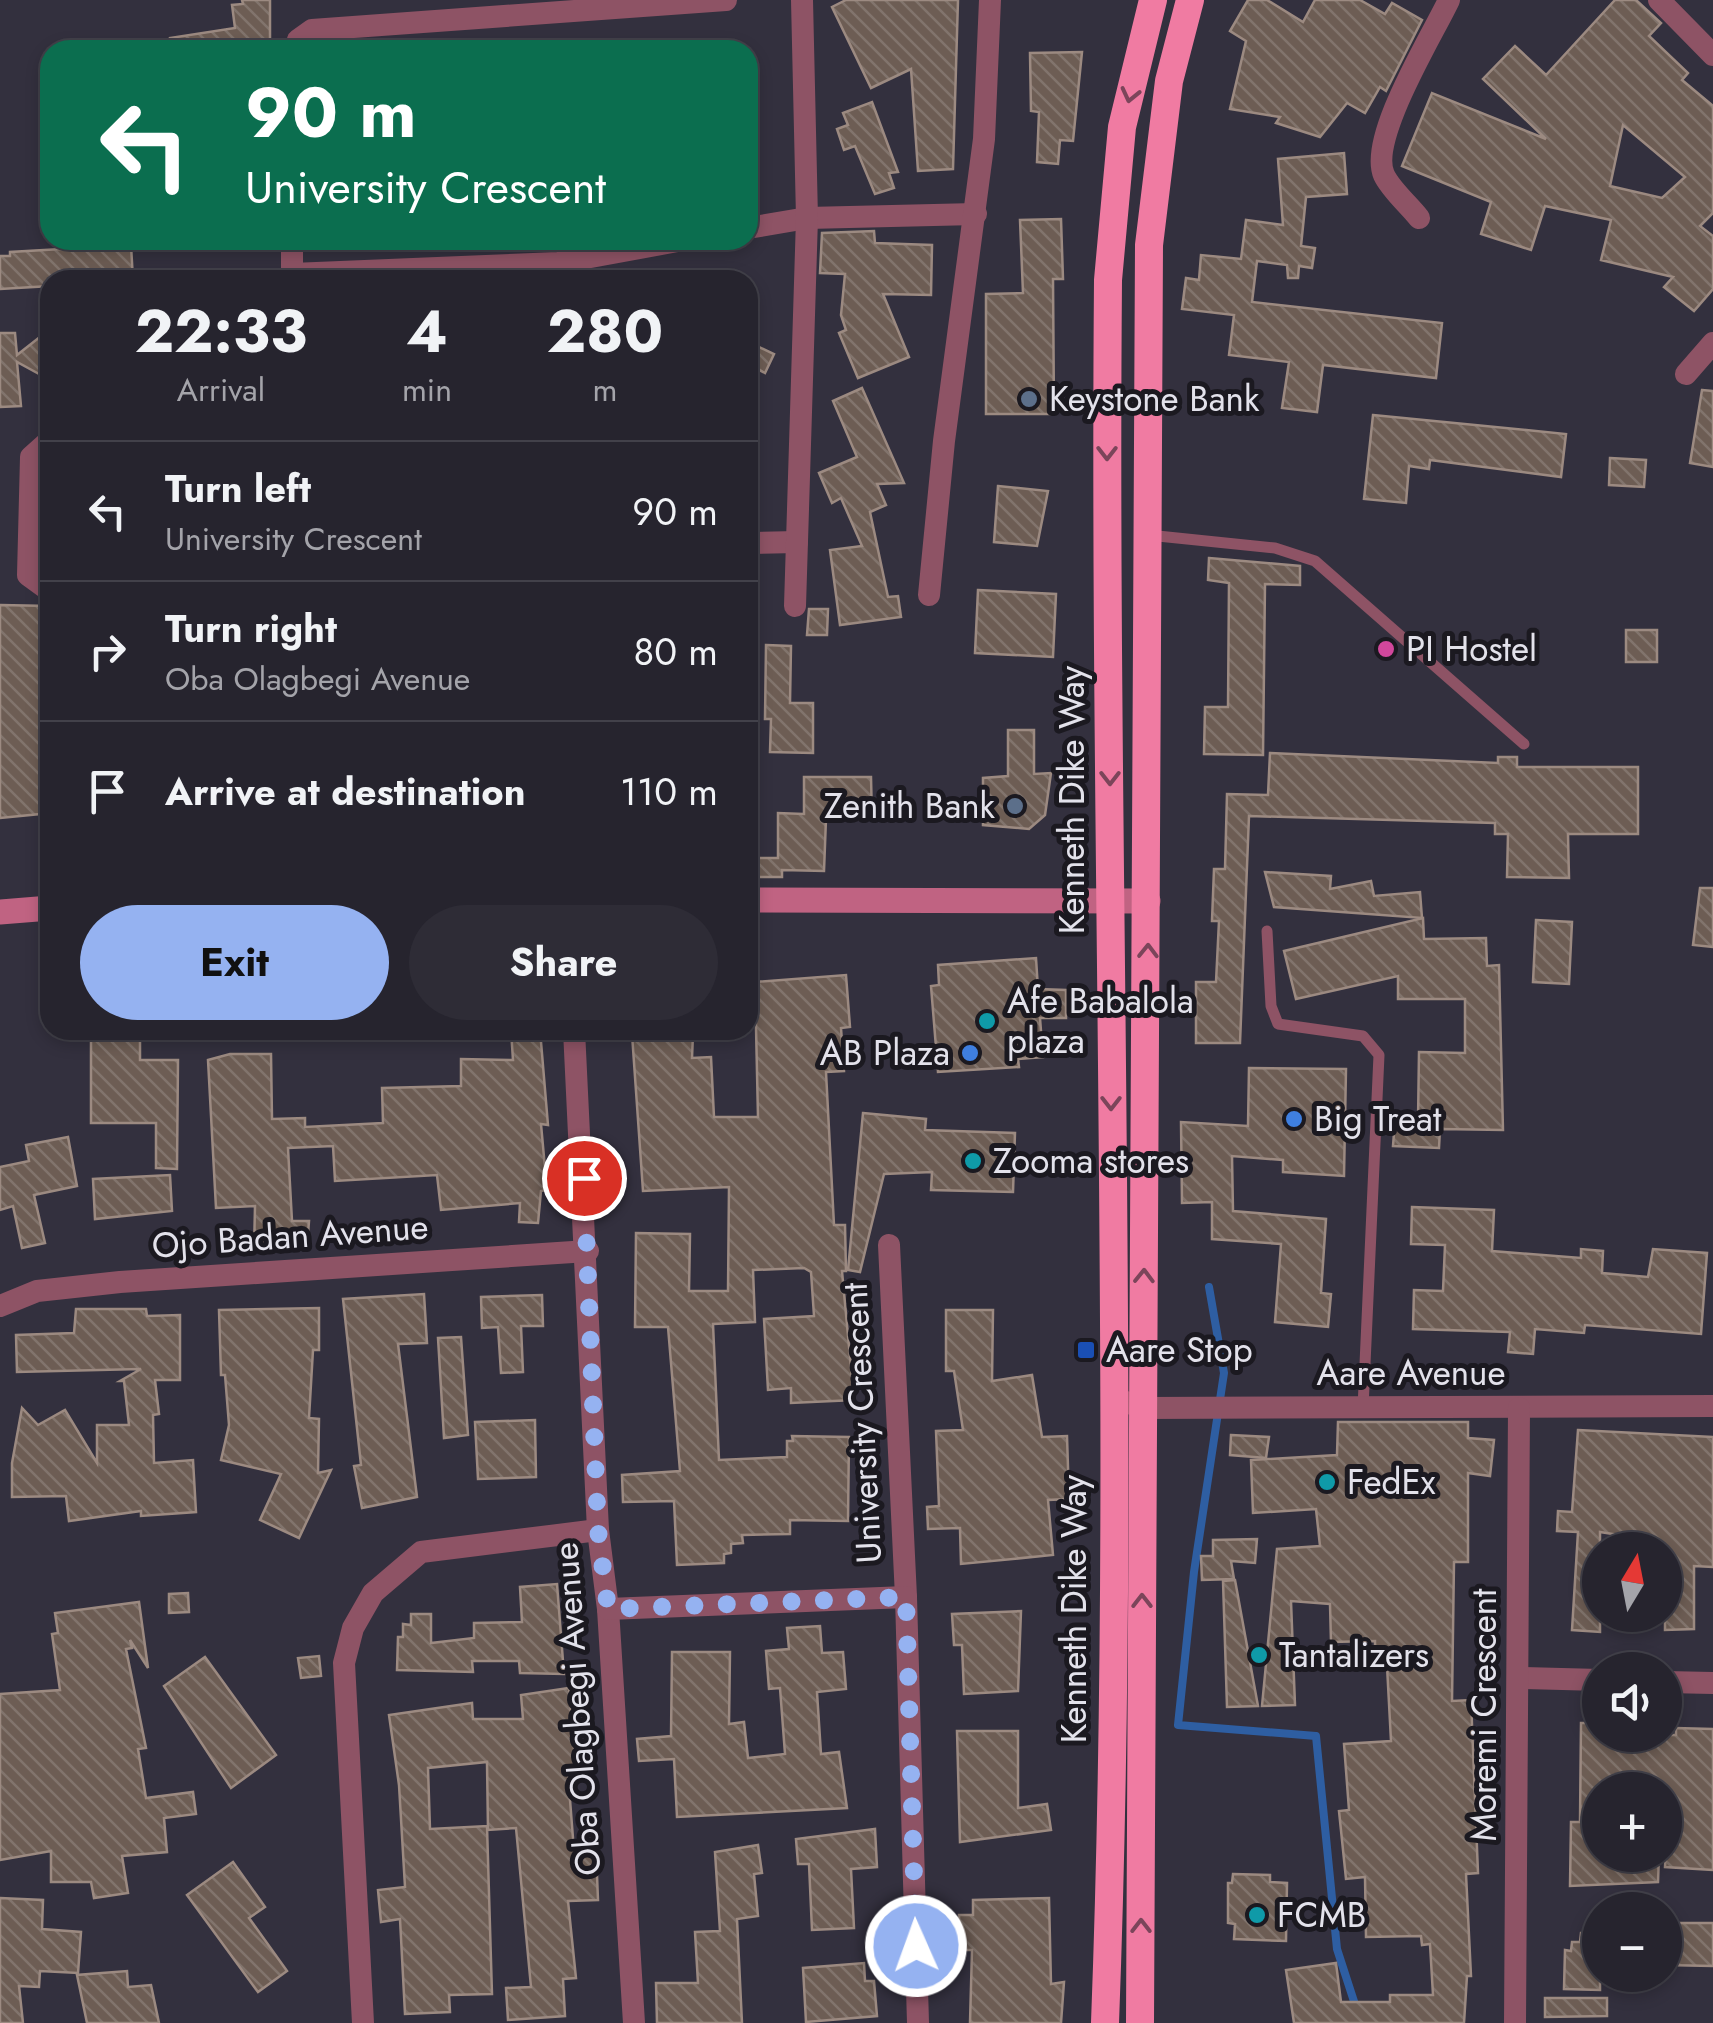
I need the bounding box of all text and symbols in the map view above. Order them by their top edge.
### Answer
text: 90 m [245,62,417,163]
icon: left [80,80,210,210]
one-way arrow [1120,86,1141,103]
text: University Crescent [245,155,606,220]
text: 22:33 [135,288,307,375]
text: 4 [406,288,448,375]
text: 280 [547,288,663,375]
text: Arrival [177,367,265,413]
text: min [402,367,452,413]
text: m [592,367,617,413]
place label: Keystone Bank [1049,374,1260,424]
marker: Keystone Bank [1018,388,1040,410]
one-way arrow [1096,446,1118,462]
text: Turn left [165,461,311,516]
icon: left [80,484,135,539]
text: 90 m [632,484,718,539]
text: University Crescent [165,516,422,562]
text: Turn right [165,601,337,656]
icon: right [80,624,135,679]
text: 80 m [633,624,718,679]
place label: PI Hostel [1406,624,1537,674]
marker: PI Hostel [1375,638,1397,660]
text: Oba Olagbegi Avenue [165,656,470,702]
street label: Kenneth Dike Way [1047,665,1097,934]
icon: arrive [80,764,135,819]
text: Arrive at destination [165,764,526,819]
text: 110 m [620,764,718,819]
one-way arrow [1099,772,1121,787]
place label: Zenith Bank [824,781,996,831]
marker: Zenith Bank [1004,795,1026,817]
button: Exit [80,905,389,1020]
button: Share [409,905,718,1020]
one-way arrow [1137,942,1159,958]
place label: Afe Babalola plaza [1007,976,1194,1066]
marker: Afe Babalola plaza [976,1010,998,1032]
place label: AB Plaza [820,1028,950,1078]
marker: AB Plaza [959,1042,981,1064]
place label: Big Treat [1314,1094,1442,1144]
one-way arrow [1100,1096,1122,1112]
marker: Big Treat [1283,1108,1305,1130]
pin [542,1136,627,1221]
place label: Zooma stores [993,1136,1189,1186]
marker: Zooma stores [962,1150,984,1172]
icon: arrive [557,1151,612,1206]
street label: Ojo Badan Avenue [150,1201,430,1271]
one-way arrow [1133,1267,1155,1282]
street label: University Crescent [830,1281,894,1565]
place label: Aare Stop [1106,1325,1253,1375]
marker: Aare Stop [1075,1339,1097,1361]
street label: Aare Avenue [1317,1348,1505,1398]
place label: FedEx [1347,1457,1436,1507]
marker: FedEx [1316,1471,1338,1493]
street label: Kenneth Dike Way [1049,1474,1099,1743]
north arrow [1582,1532,1682,1632]
map controls [1582,1532,1682,1992]
street label: Oba Olagbegi Avenue [540,1541,614,1877]
street label: Moremi Crescent [1459,1588,1509,1841]
one-way arrow [1131,1592,1153,1608]
place label: Tantalizers [1279,1630,1429,1680]
marker: Tantalizers [1248,1644,1270,1666]
button: sound [1582,1652,1682,1752]
button: + [1582,1772,1682,1872]
place label: FCMB [1277,1890,1366,1940]
button: − [1582,1892,1682,1992]
position arrow [864,1894,968,1998]
marker: FCMB [1246,1904,1268,1926]
one-way arrow [1130,1917,1152,1932]

